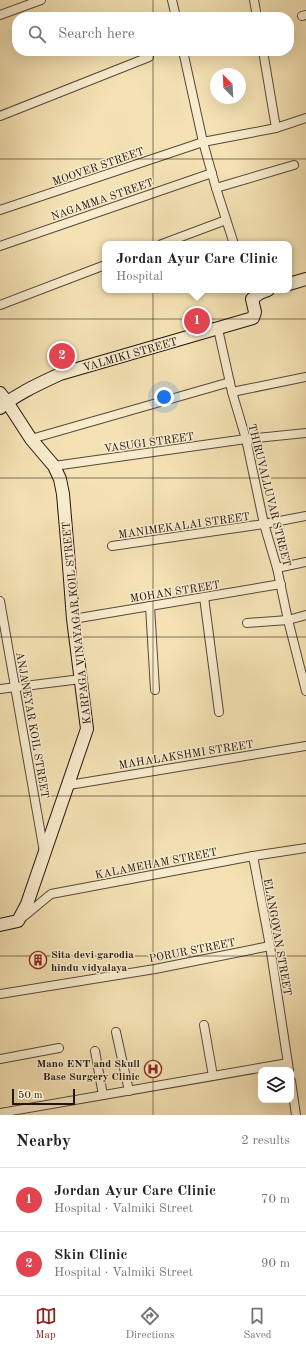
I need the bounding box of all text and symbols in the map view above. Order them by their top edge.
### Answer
search box [12,12,294,56]
icon: search [26,23,48,45]
text: Search here [58,27,135,42]
north arrow [210,68,246,104]
street label: MOOVER STREET [51,146,146,188]
street label: NAGAMMA STREET [50,178,155,223]
popup [102,241,292,293]
text: Jordan Ayur Care Clinic [116,252,278,267]
text: Hospital [116,270,163,283]
pin: 1 [184,306,210,336]
street label: VALMIKI STREET [82,337,179,374]
pin: 2 [49,341,75,371]
your location [154,387,174,407]
street label: THIRUVALLUVAR STREET [245,423,292,568]
street label: VASUGI STREET [103,432,195,455]
street label: MANIMEKALAI STREET [118,512,251,541]
street label: KARPAGA VINAYAGAR KOIL STREET [61,521,94,725]
street label: MOHAN STREET [129,580,221,605]
street label: ANJANEYAR KOIL STREET [13,651,50,800]
street label: MAHALAKSHMI STREET [118,739,255,772]
street label: KALAMEHAM STREET [94,847,218,882]
street label: ELANGOVAN STREET [261,878,292,997]
street label: PORUR STREET [148,938,237,965]
building icon: Sita devi garodia hindu vidyalaya [28,950,48,970]
place label: Sita devi garodia hindu vidyalaya [51,950,134,974]
place label: Mano ENT and Skull Base Surgery Clinic [36,1059,141,1083]
hospital icon: Mano ENT and Skull Base Surgery Clinic [143,1059,163,1079]
map controls [258,1067,294,1103]
button: layers [258,1067,294,1103]
scale bar [12,1087,75,1106]
text: 50 m [18,1090,43,1101]
text: Nearby [16,1133,71,1150]
text: 2 results [241,1134,290,1147]
text: Jordan Ayur Care Clinic [54,1184,216,1199]
text: 1 [25,1193,33,1206]
text: 70 m [261,1193,290,1206]
text: Hospital · Valmiki Street [54,1202,193,1215]
text: Skin Clinic [54,1248,127,1263]
text: 2 [25,1257,33,1270]
text: 90 m [261,1257,290,1270]
text: Hospital · Valmiki Street [54,1266,193,1279]
tab: Map [35,1305,57,1343]
tab: Directions [126,1305,174,1343]
tab: Saved [243,1305,271,1343]

